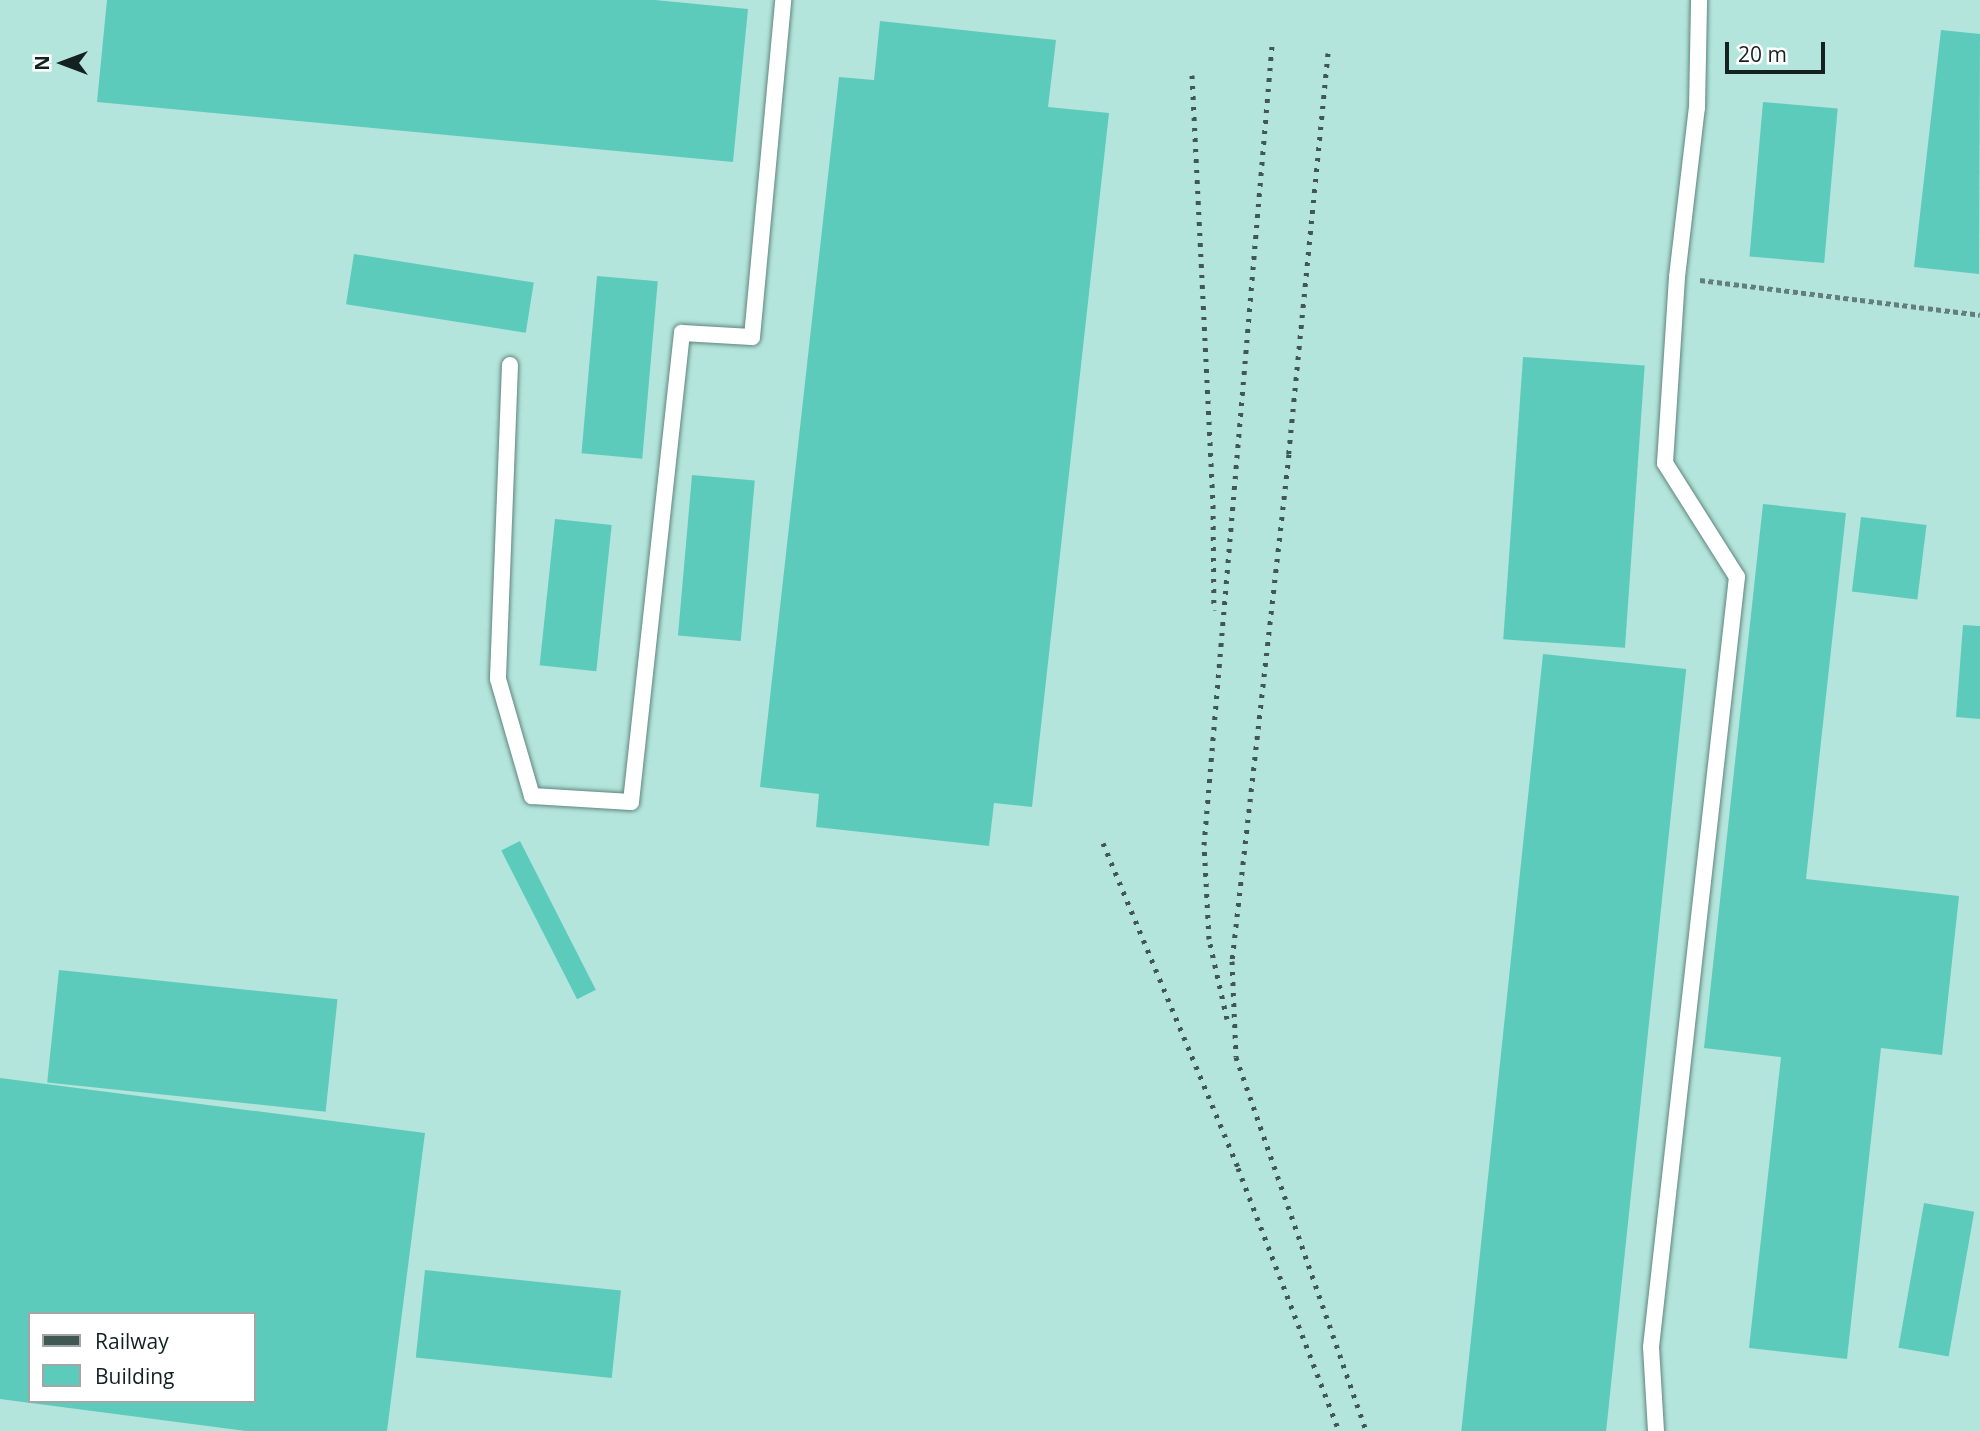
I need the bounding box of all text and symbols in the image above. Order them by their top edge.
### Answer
north arrow [28,28,98,98]
scale bar [1728,28,1828,72]
text: 20 m [1738,40,1787,68]
text: N [29,55,55,71]
legend [28,1312,256,1403]
text: Railway [95,1327,169,1355]
text: Building [95,1362,174,1390]

